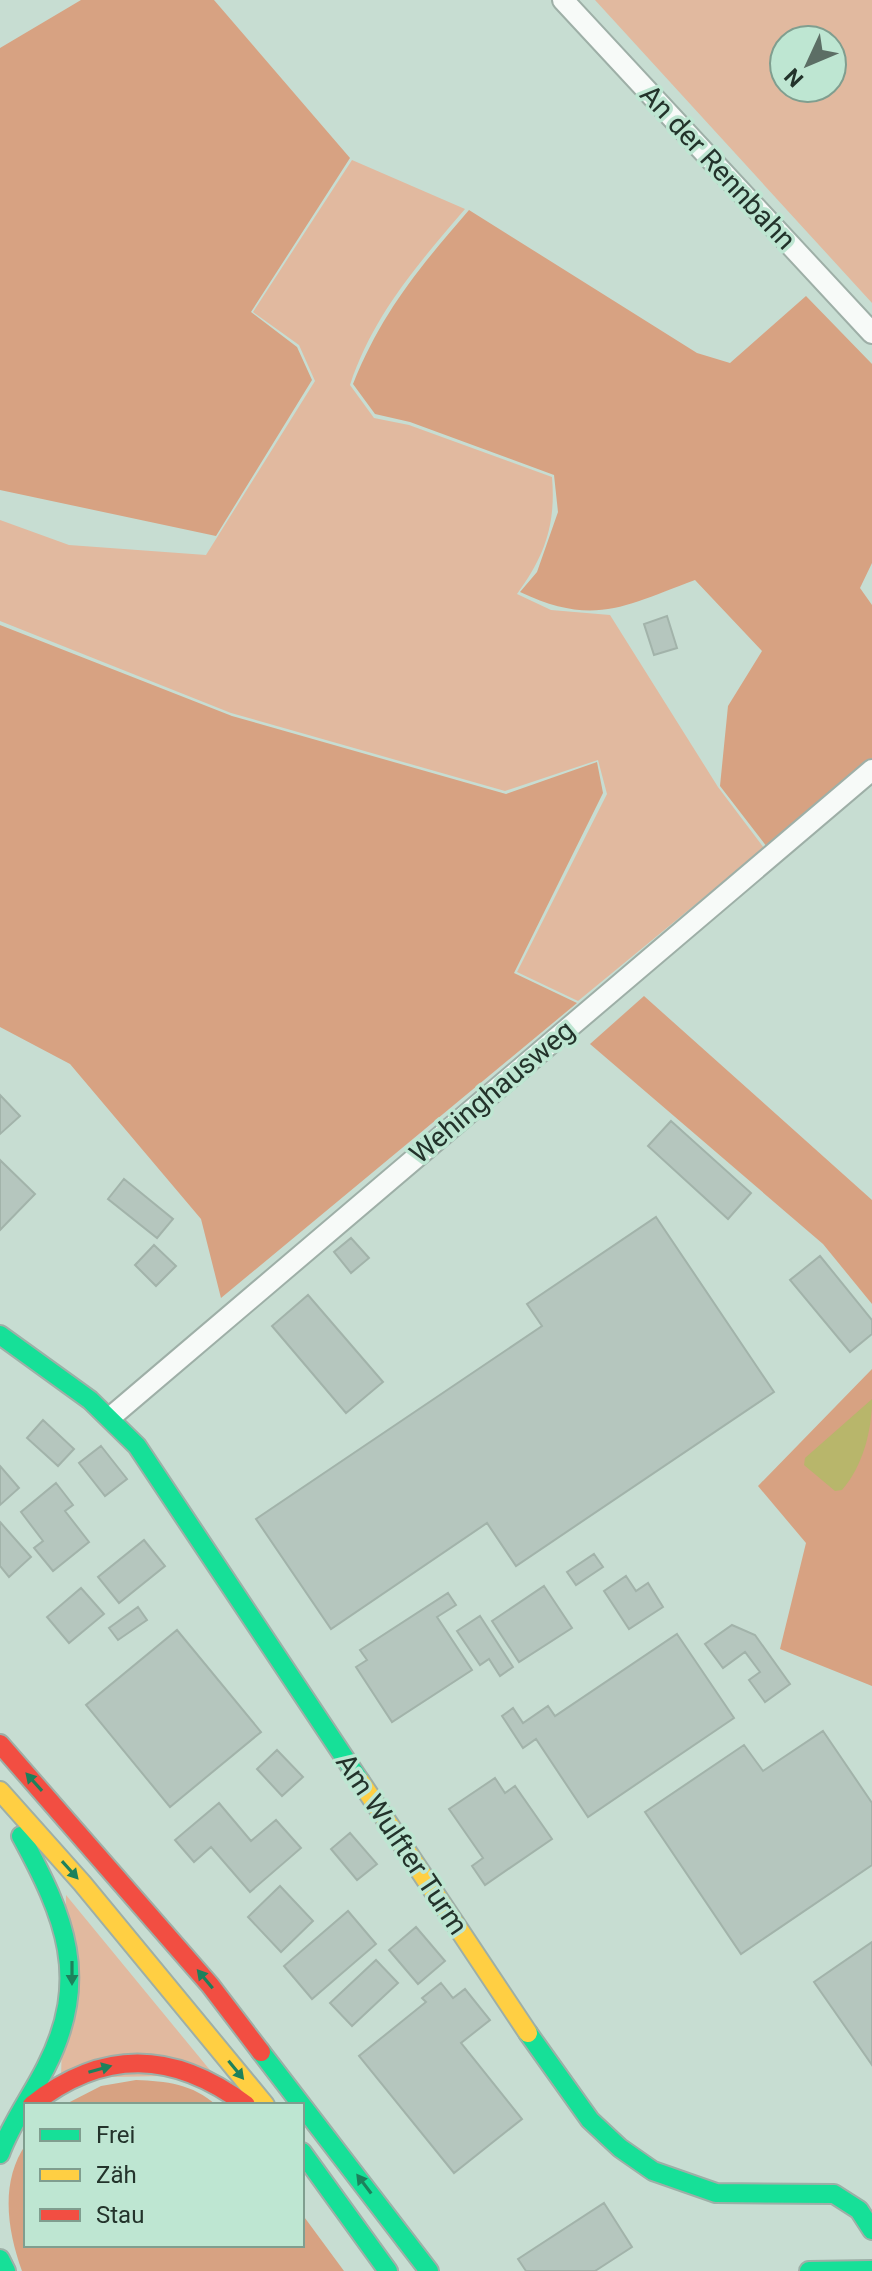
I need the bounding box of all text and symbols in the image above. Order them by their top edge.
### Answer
north arrow [768,24,848,104]
text: N [780,63,808,92]
street label: An der Rennbahn [633,78,803,256]
street label: Wehinghausweg [403,1014,581,1170]
street label: Am Wulfter Turm [329,1747,475,1941]
one-way arrow [26,1773,44,1792]
one-way arrow [61,1860,79,1879]
one-way arrow [66,1961,78,1986]
one-way arrow [197,1969,214,1989]
one-way arrow [227,2060,244,2080]
one-way arrow [88,2062,113,2074]
legend [24,2103,304,2247]
text: Frei [96,2121,135,2149]
text: Zäh [96,2161,137,2189]
one-way arrow [357,2173,373,2194]
text: Stau [96,2201,144,2229]

